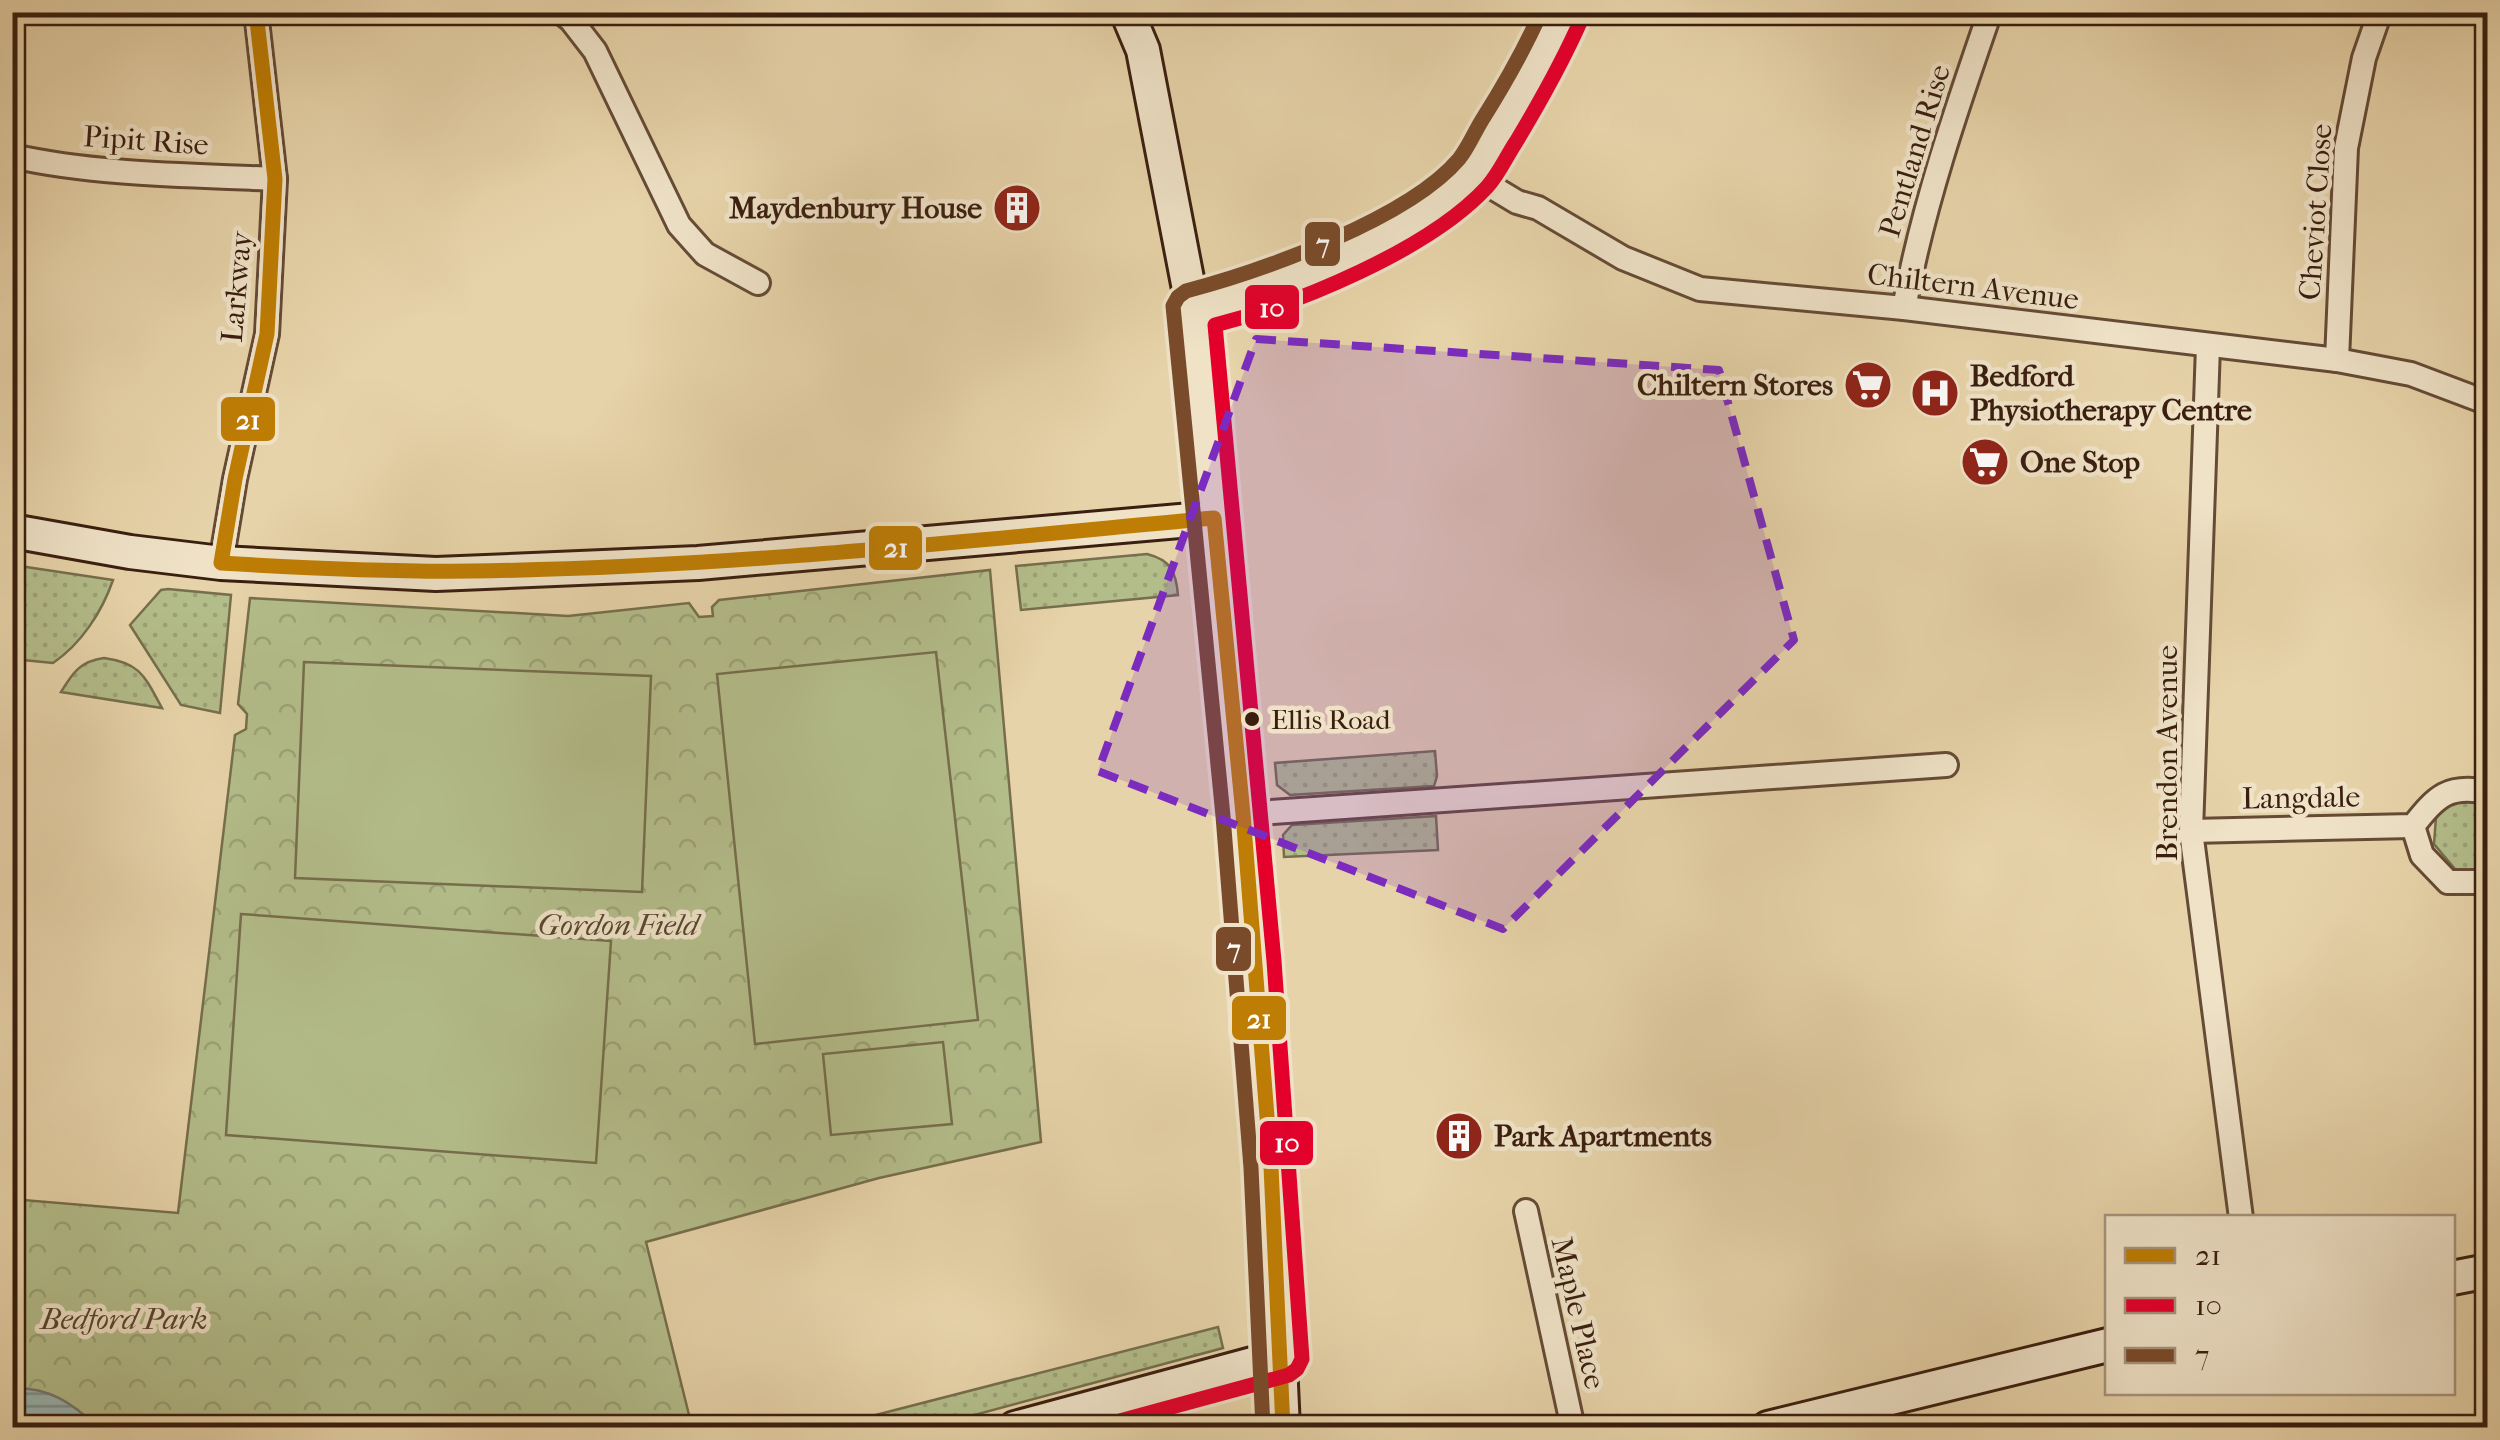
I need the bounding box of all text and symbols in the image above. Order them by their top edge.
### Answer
street label: Pentland Rise [1872,60,1958,242]
street label: Pipit Rise [82,119,210,163]
street label: Cheviot Close [2292,122,2340,301]
building icon: Maydenbury House [991,182,1043,234]
place label: Maydenbury House [729,191,982,226]
line badge: 7 [1303,220,1342,268]
text: 7 [1315,227,1330,260]
street label: Larkway [215,229,259,344]
street label: Chiltern Avenue [1865,257,2081,317]
line badge: 10 [1243,283,1301,331]
text: 10 [1259,291,1285,324]
supermarket icon: Chiltern Stores [1842,359,1894,411]
place label: Bedford Physiotherapy Centre [1970,359,2252,428]
hospital icon: Bedford Physiotherapy Centre [1909,367,1961,419]
place label: Chiltern Stores [1637,368,1833,403]
line badge: 21 [219,395,277,443]
text: 21 [236,403,260,436]
supermarket icon: One Stop [1959,436,2011,488]
place label: One Stop [2020,445,2140,480]
line badge: 21 [867,524,924,572]
text: 21 [884,531,908,564]
street label: Brendon Avenue [2150,645,2185,861]
place label: Ellis Road [1271,703,1391,736]
marker: Ellis Road [1242,709,1262,729]
street label: Langdale [2242,779,2361,817]
park label: Gordon Field [538,908,702,943]
line badge: 7 [1214,925,1253,973]
text: 7 [1226,932,1241,965]
line badge: 21 [1230,994,1288,1042]
text: 21 [1247,1002,1271,1035]
building icon: Park Apartments [1433,1110,1485,1162]
line badge: 10 [1258,1119,1315,1167]
place label: Park Apartments [1494,1119,1712,1154]
text: 10 [1274,1126,1300,1159]
legend [2105,1215,2455,1395]
street label: Maple Place [1544,1234,1613,1393]
text: 21 [2195,1238,2221,1273]
text: 10 [2195,1288,2222,1323]
park label: Bedford Park [38,1302,208,1337]
text: 7 [2195,1338,2209,1373]

